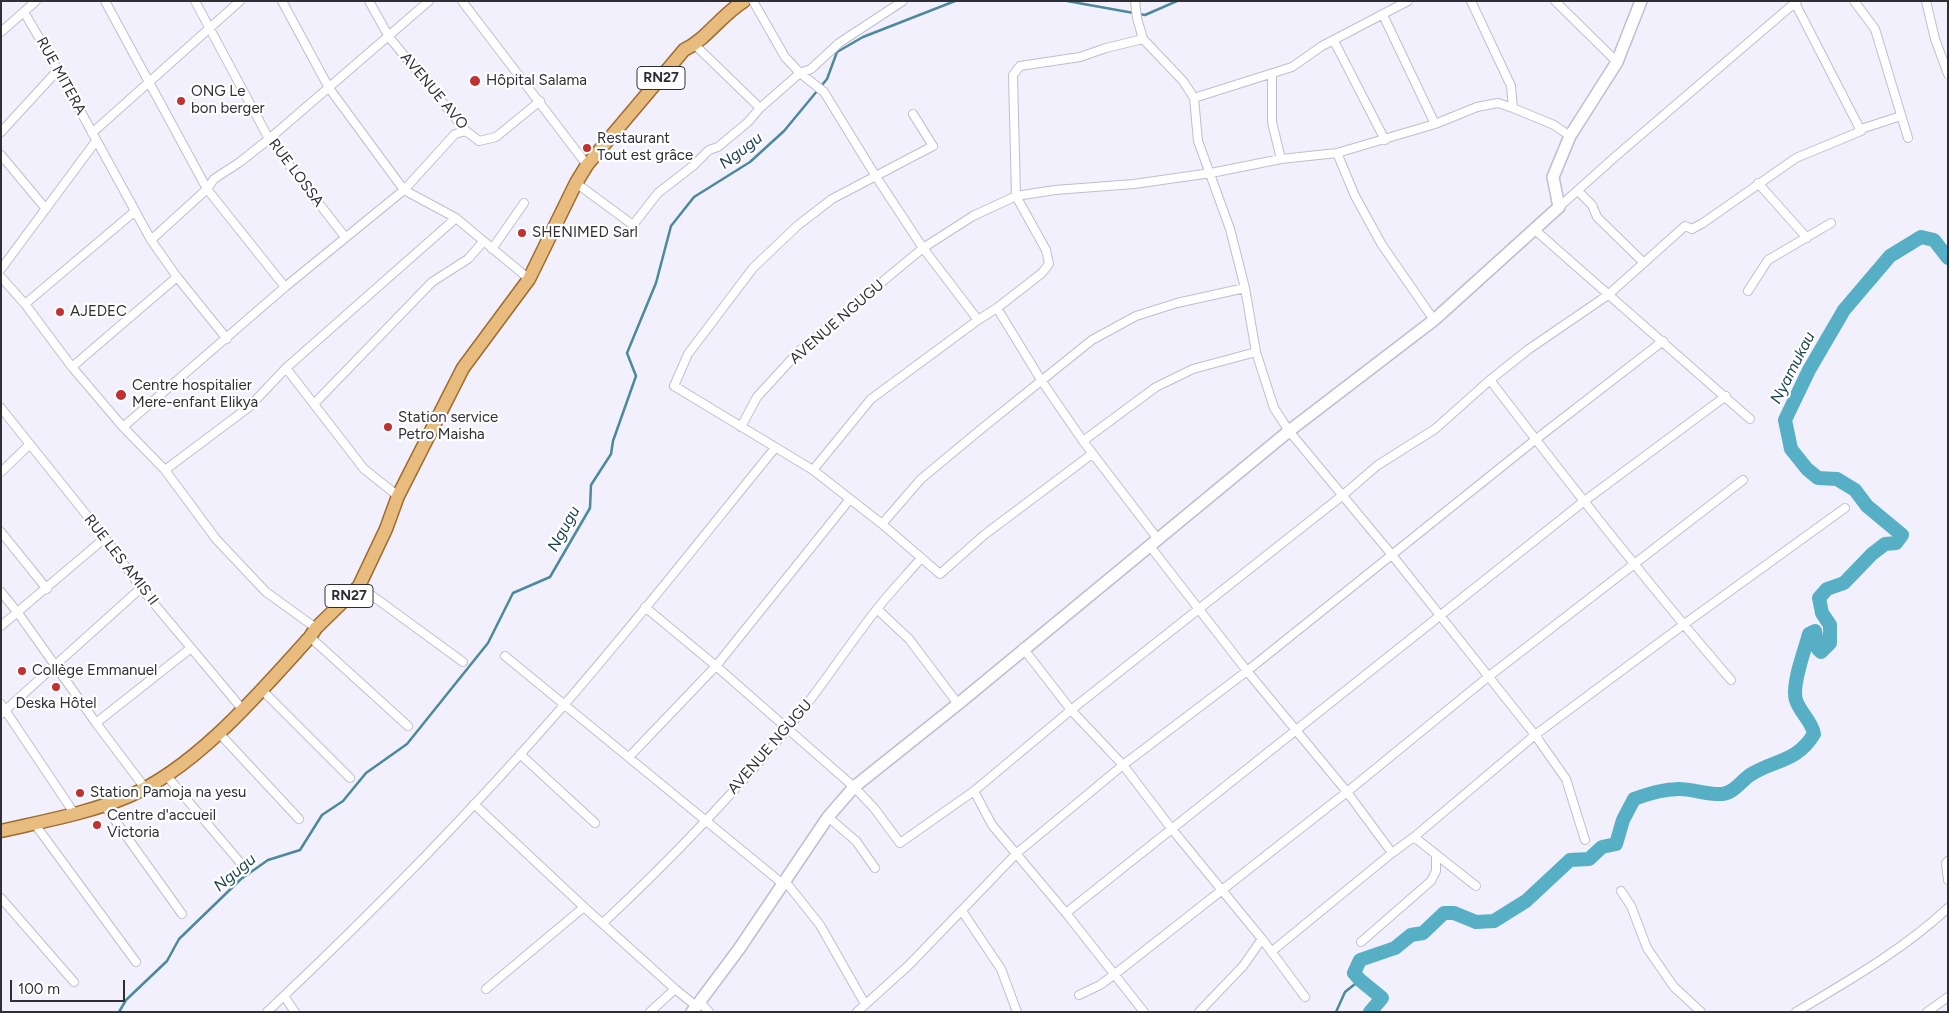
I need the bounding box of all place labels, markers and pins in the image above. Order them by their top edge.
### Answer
place label: Hôpital Salama [486,72,587,90]
marker: Hôpital Salama [468,74,482,88]
place label: ONG Le bon berger [191,83,265,118]
marker: ONG Le bon berger [175,95,187,107]
place label: Restaurant Tout est grâce [597,130,693,165]
marker: Restaurant Tout est grâce [581,142,593,154]
place label: SHENIMED Sarl [532,224,638,242]
marker: SHENIMED Sarl [516,227,528,239]
place label: AJEDEC [70,303,127,321]
marker: AJEDEC [54,306,66,318]
place label: Centre hospitalier Mere-enfant Elikya [132,377,258,412]
marker: Centre hospitalier Mere-enfant Elikya [114,388,128,402]
place label: Station service Petro Maisha [398,409,498,444]
marker: Station service Petro Maisha [382,421,394,433]
place label: Collège Emmanuel [32,662,157,680]
marker: Collège Emmanuel [16,665,28,677]
marker: Deska Hôtel [50,681,62,693]
place label: Deska Hôtel [15,695,97,713]
place label: Station Pamoja na yesu [90,784,246,802]
marker: Station Pamoja na yesu [74,787,86,799]
place label: Centre d'accueil Victoria [107,807,216,842]
marker: Centre d'accueil Victoria [91,819,103,831]

